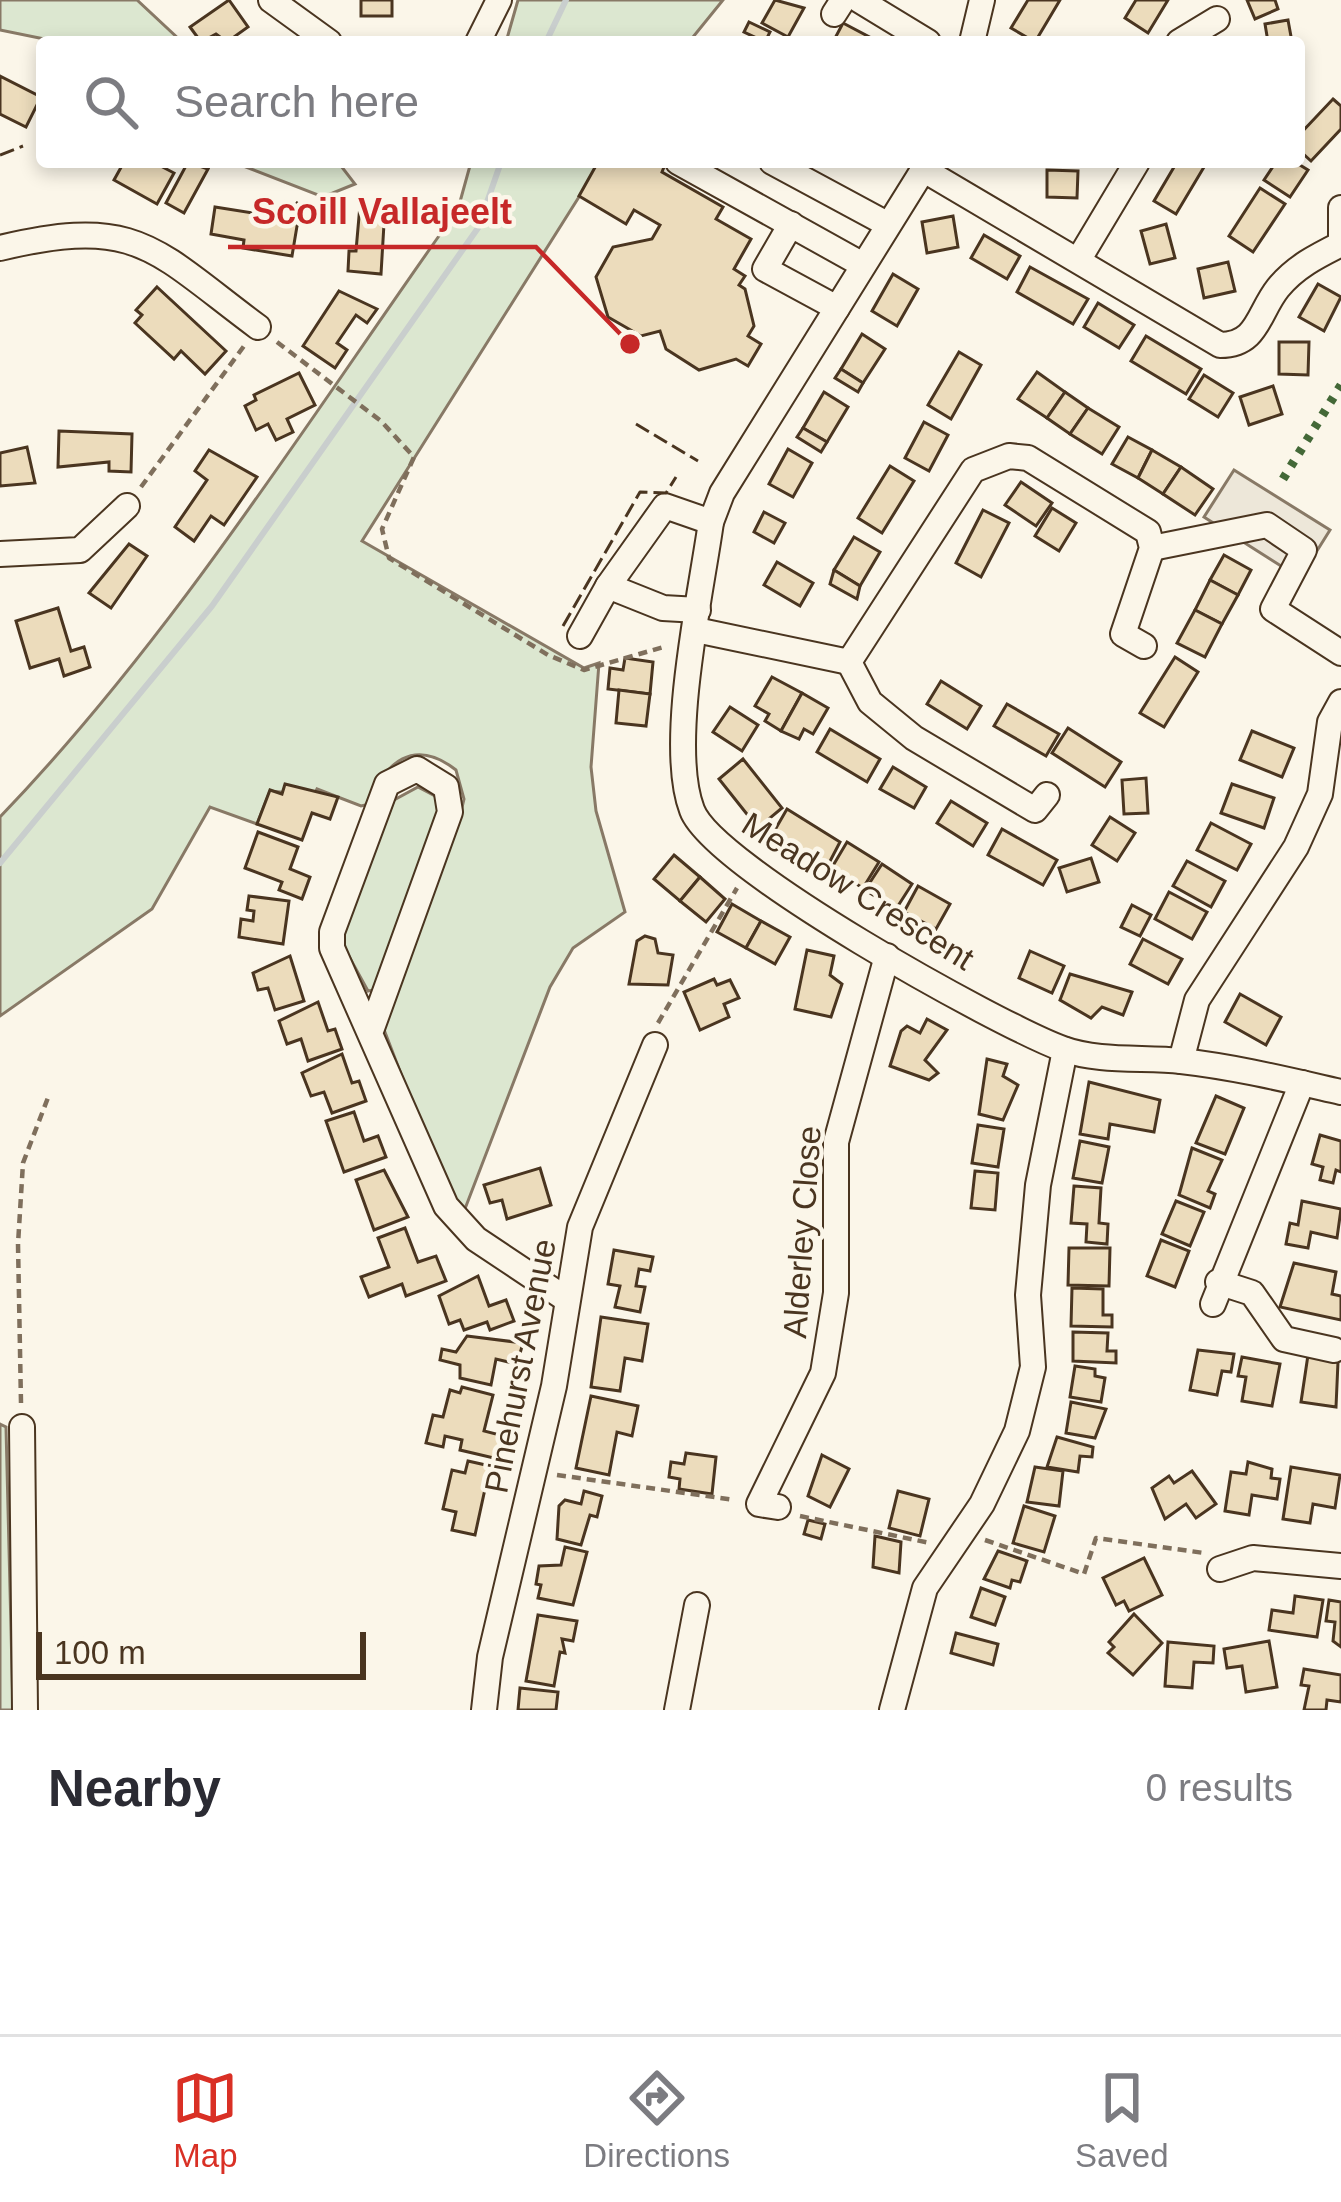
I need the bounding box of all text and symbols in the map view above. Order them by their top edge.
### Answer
search box [36,36,1305,168]
icon: search [78,69,144,135]
text: Search here [174,76,419,127]
callout: Scoill Vallajeelt [228,175,536,247]
text: Scoill Vallajeelt [252,191,512,232]
street label: Meadow Crescent [735,805,981,977]
street label: Alderley Close [776,1125,828,1339]
street label: Pinehurst Avenue [477,1236,563,1496]
scale bar [36,1626,366,1679]
text: 100 m [54,1634,146,1671]
text: Nearby [48,1760,221,1817]
text: 0 results [1146,1766,1293,1809]
tab: Map [172,2065,238,2175]
tab: Directions [583,2065,730,2175]
tab: Saved [1075,2065,1169,2175]

